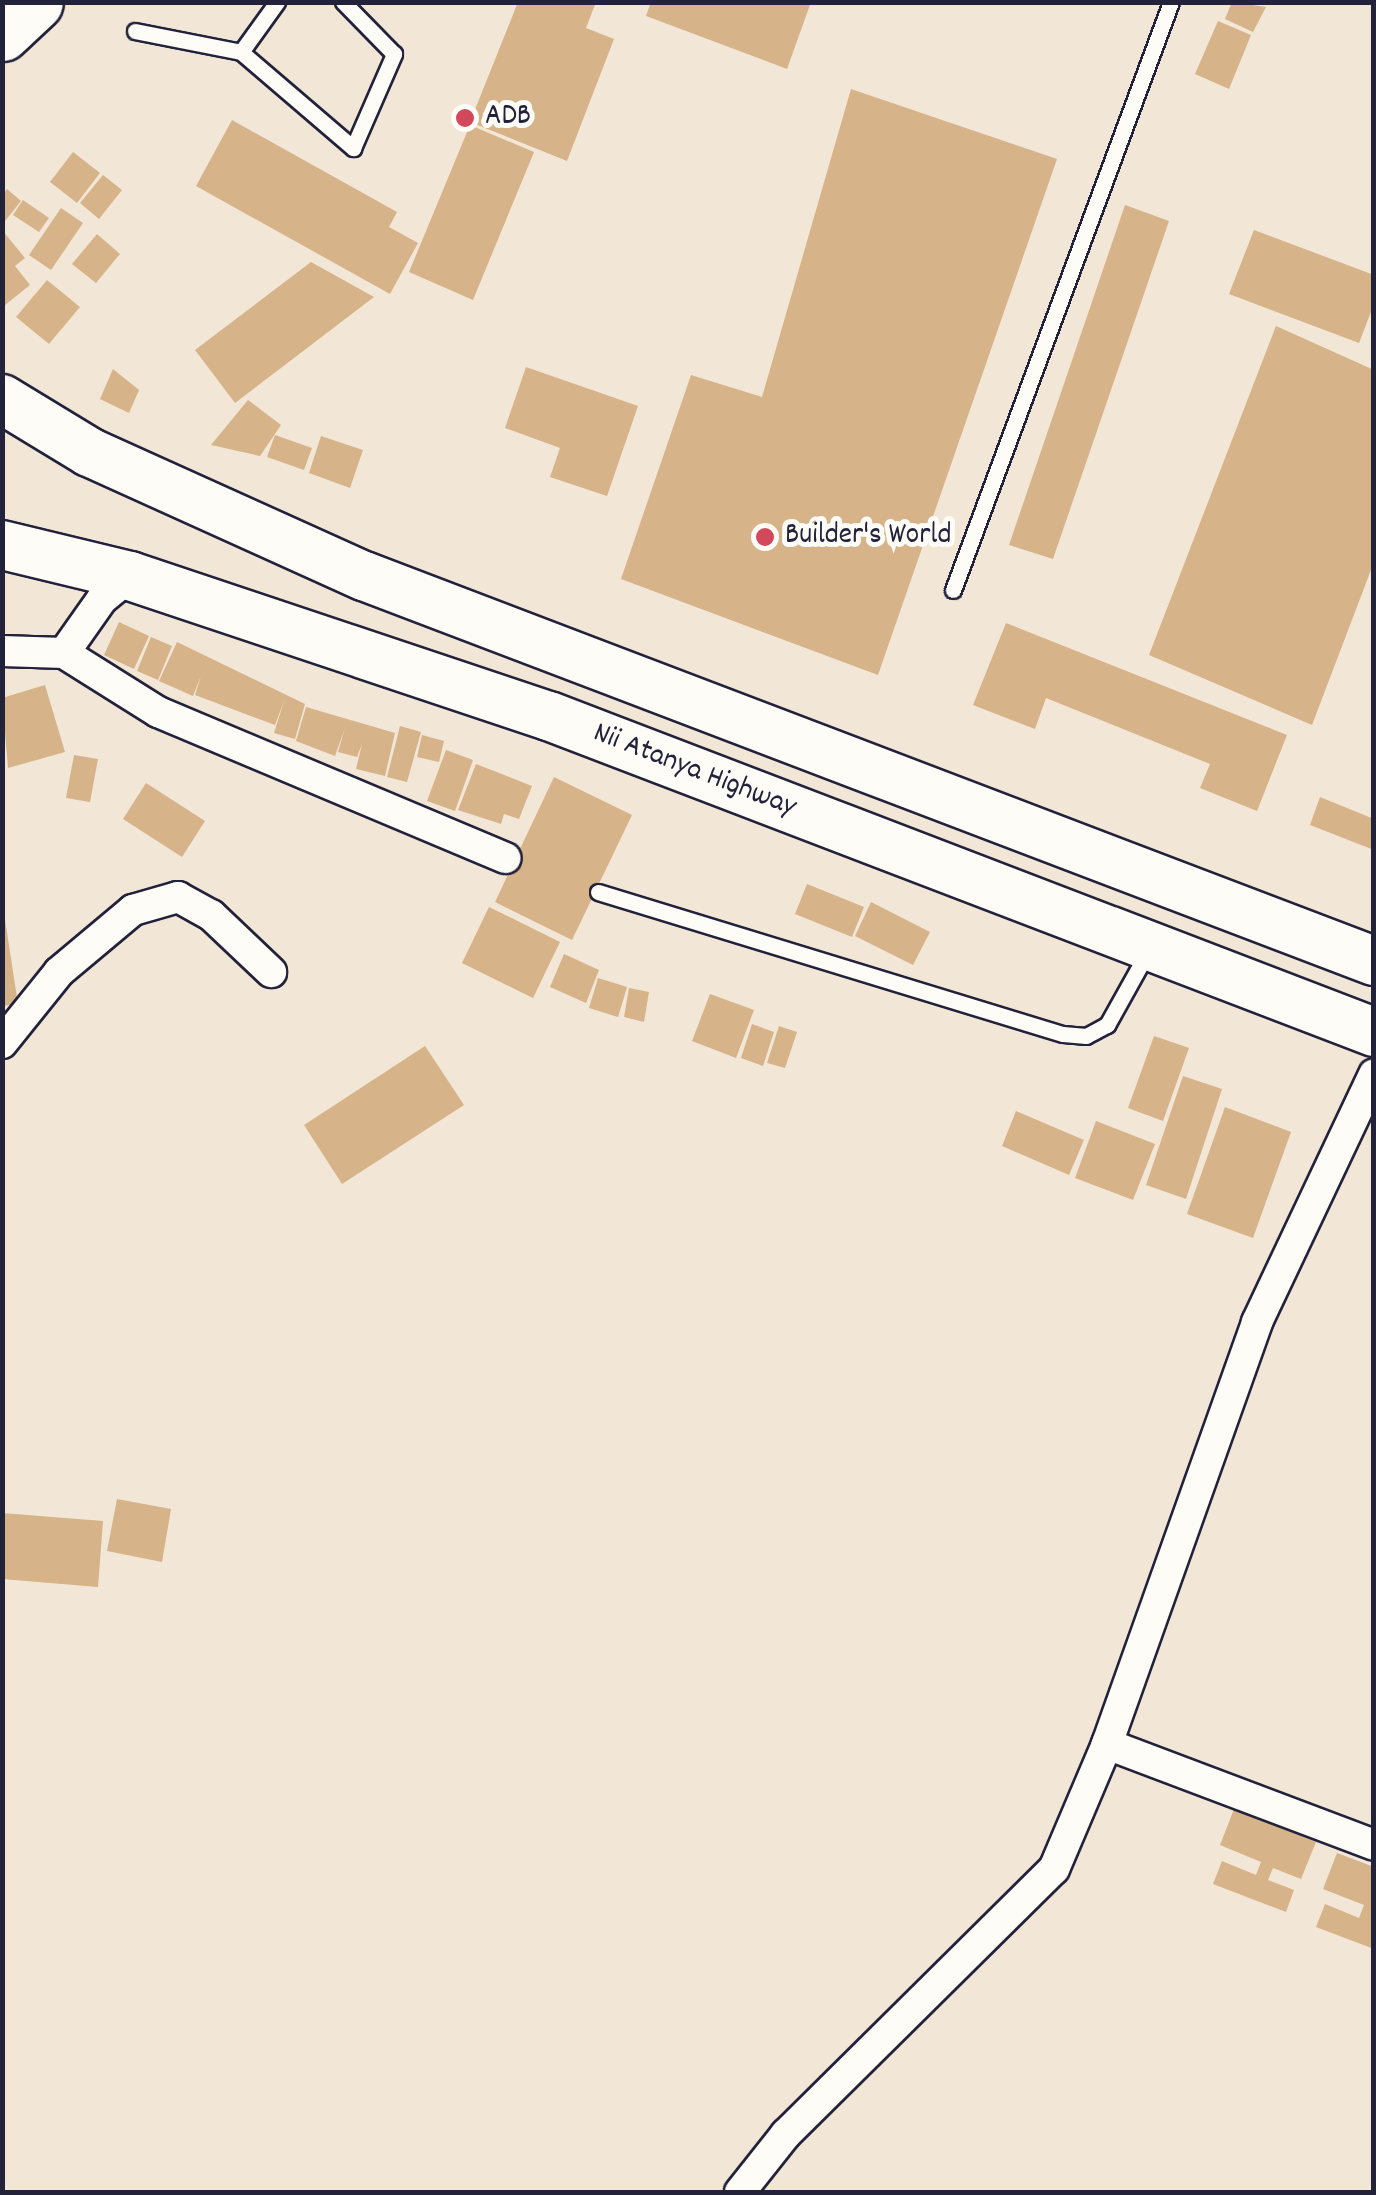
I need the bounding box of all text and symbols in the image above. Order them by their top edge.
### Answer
place label: ADB [485,100,531,136]
marker: ADB [454,107,476,129]
place label: Builder's World [785,519,951,555]
marker: Builder's World [754,526,776,548]
street label: Nii Atanya Highway [587,717,801,827]

